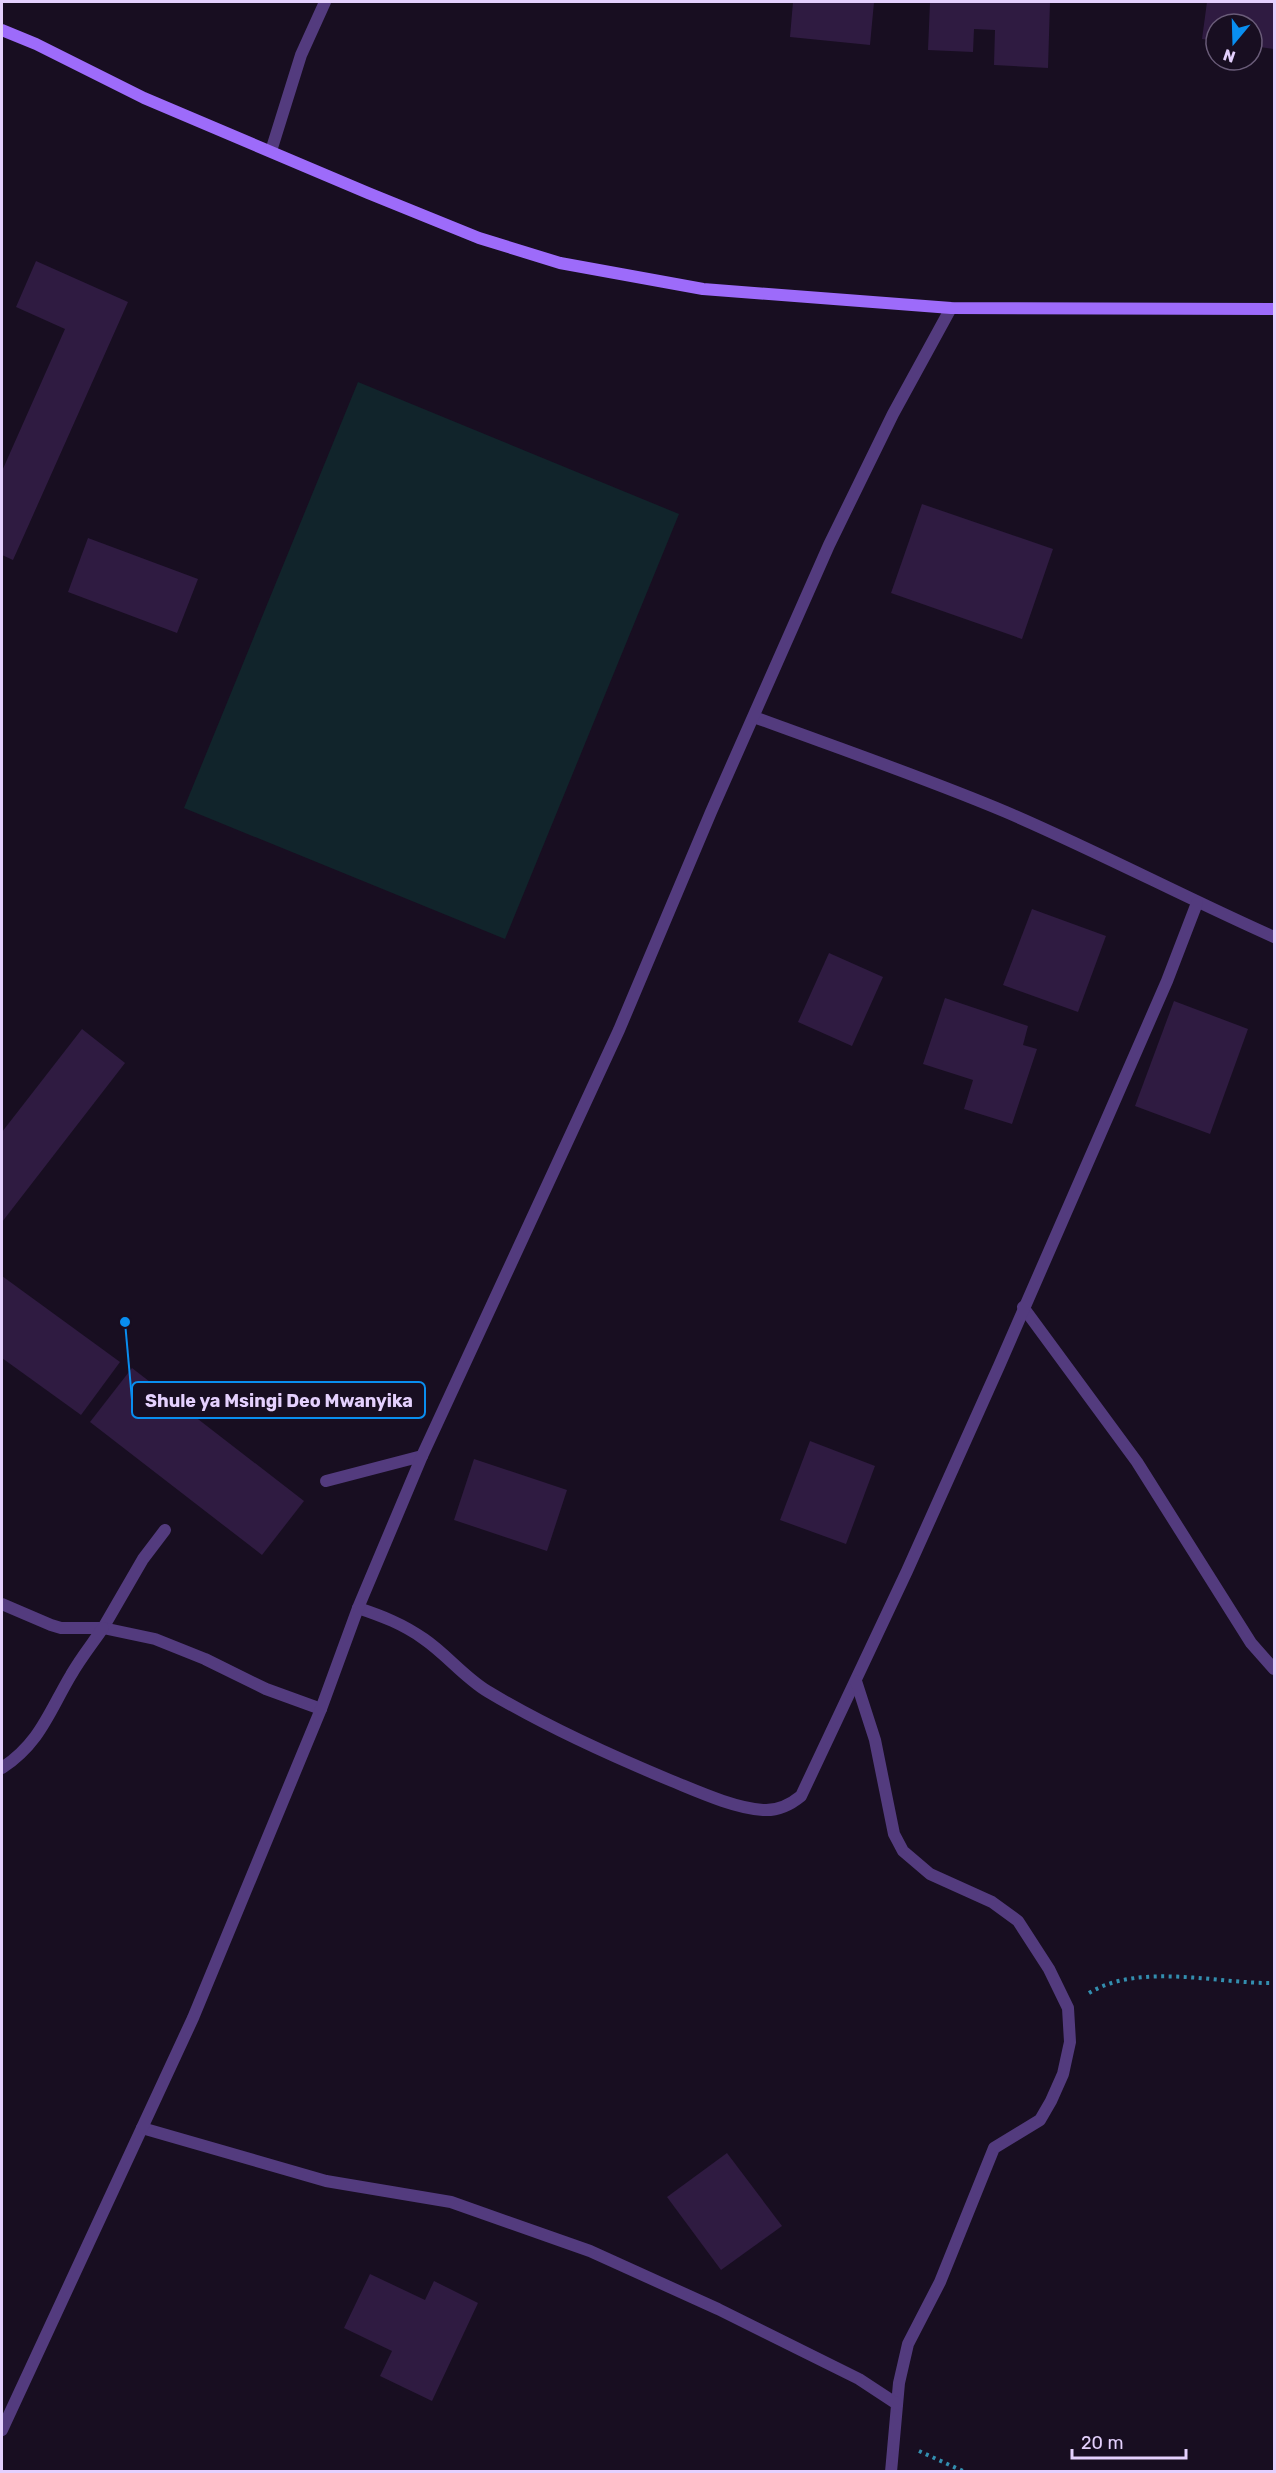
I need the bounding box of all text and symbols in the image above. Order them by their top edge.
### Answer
north arrow [1204,12,1264,72]
text: N [1221,45,1238,67]
callout: Shule ya Msingi Deo Mwanyika [132,1382,425,1418]
text: Shule ya Msingi Deo Mwanyika [145,1390,413,1412]
scale bar [1072,2422,1186,2460]
text: 20 m [1081,2432,1123,2454]

